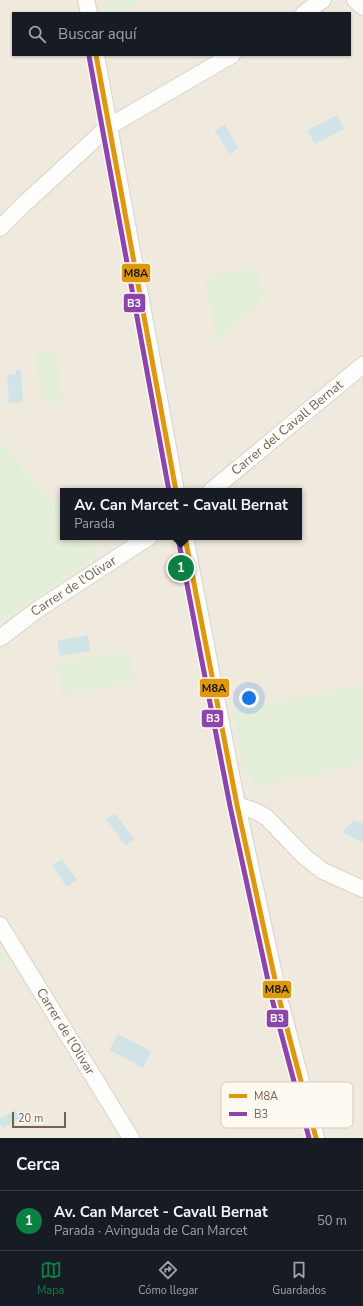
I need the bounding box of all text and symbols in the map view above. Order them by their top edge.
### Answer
search box [12,12,351,56]
icon: search [26,23,48,45]
text: Buscar aquí [58,24,136,44]
line badge: M8A [121,263,151,283]
text: M8A [124,266,149,281]
line badge: B3 [123,293,146,313]
text: B3 [127,296,141,311]
street label: Carrer del Cavall Bernat [227,376,347,480]
popup [60,488,302,540]
text: Av. Can Marcet - Cavall Bernat [74,495,288,515]
text: Parada [74,515,115,533]
street label: Carrer de l'Olivar [27,552,120,621]
pin: 1 [168,553,194,583]
line badge: M8A [199,678,230,698]
text: M8A [202,681,227,696]
your location [239,688,259,708]
line badge: B3 [201,709,224,728]
text: B3 [206,711,220,726]
line badge: M8A [262,980,292,999]
text: M8A [265,982,290,997]
street label: Carrer de l'Olivar [32,985,99,1079]
line badge: B3 [266,1009,289,1028]
text: B3 [270,1011,284,1026]
legend [221,1082,353,1128]
text: M8A [254,1089,278,1104]
text: B3 [254,1107,268,1122]
scale bar [12,1110,66,1129]
text: 20 m [18,1111,43,1126]
text: Cerca [16,1153,60,1176]
text: Av. Can Marcet - Cavall Bernat [54,1202,268,1222]
text: 1 [25,1212,33,1230]
text: 50 m [317,1212,347,1230]
text: Parada · Avinguda de Can Marcet [54,1222,247,1240]
tab: Mapa [37,1259,64,1298]
tab: Cómo llegar [138,1259,198,1298]
tab: Guardados [272,1259,326,1298]

